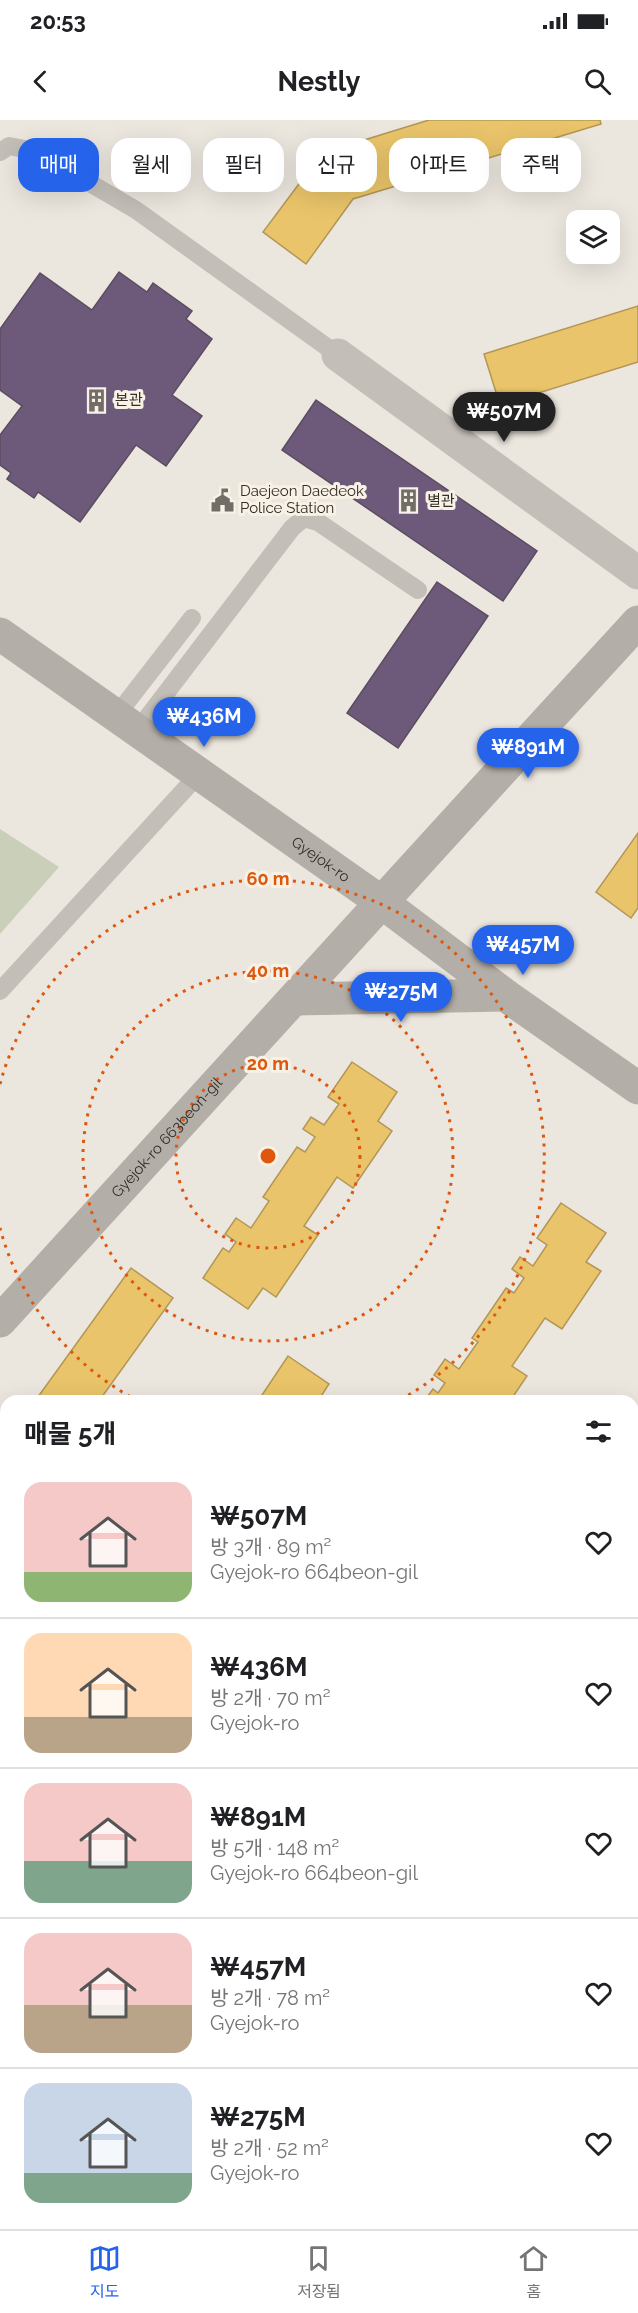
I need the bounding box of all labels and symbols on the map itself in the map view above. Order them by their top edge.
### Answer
building icon: 본관 [84,387,110,413]
place label: 본관 [115,391,143,409]
pin: ₩507M [462,392,546,443]
place label: Daejeon Daedeok Police Station [240,482,364,517]
public building icon: Daejeon Daedeok Police Station [209,487,235,513]
building icon: 별관 [396,488,422,514]
place label: 별관 [427,492,455,510]
pin: ₩436M [162,697,246,748]
pin: ₩891M [486,728,570,779]
street label: Gyejok-ro [288,833,353,886]
text: 60 m [246,868,290,889]
pin: ₩457M [481,925,565,976]
text: 40 m [247,960,289,981]
pin: ₩275M [359,972,443,1023]
text: 20 m [247,1053,289,1074]
street label: Gyejok-ro 663beon-gil [108,1073,227,1201]
centre of rings [258,1146,278,1166]

